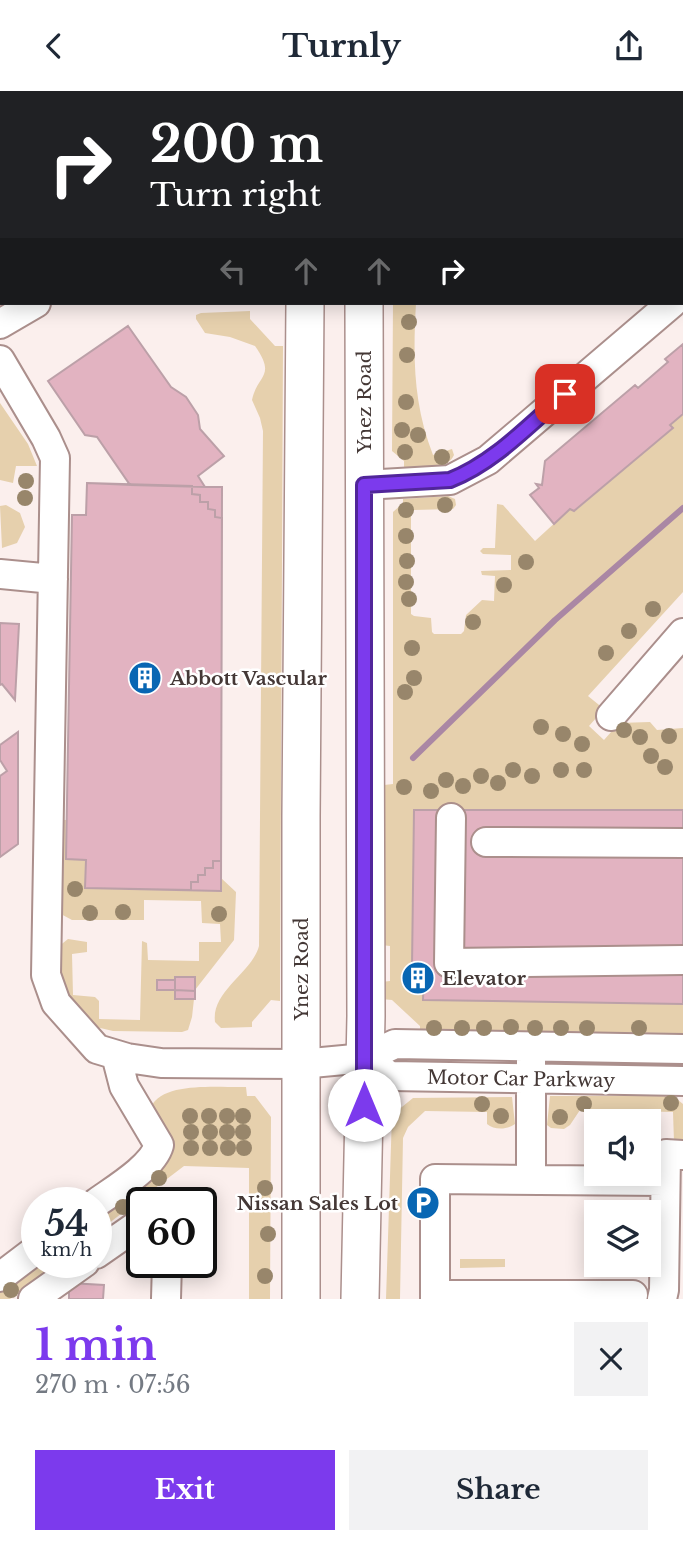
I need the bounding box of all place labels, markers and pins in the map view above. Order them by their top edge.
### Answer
pin [535,364,595,424]
building icon: Abbott Vascular [126,659,164,697]
place label: Abbott Vascular [169,667,327,690]
building icon: Elevator [399,959,437,997]
place label: Elevator [442,967,526,990]
parking icon: Nissan Sales Lot [404,1184,442,1222]
place label: Nissan Sales Lot [237,1192,399,1215]

